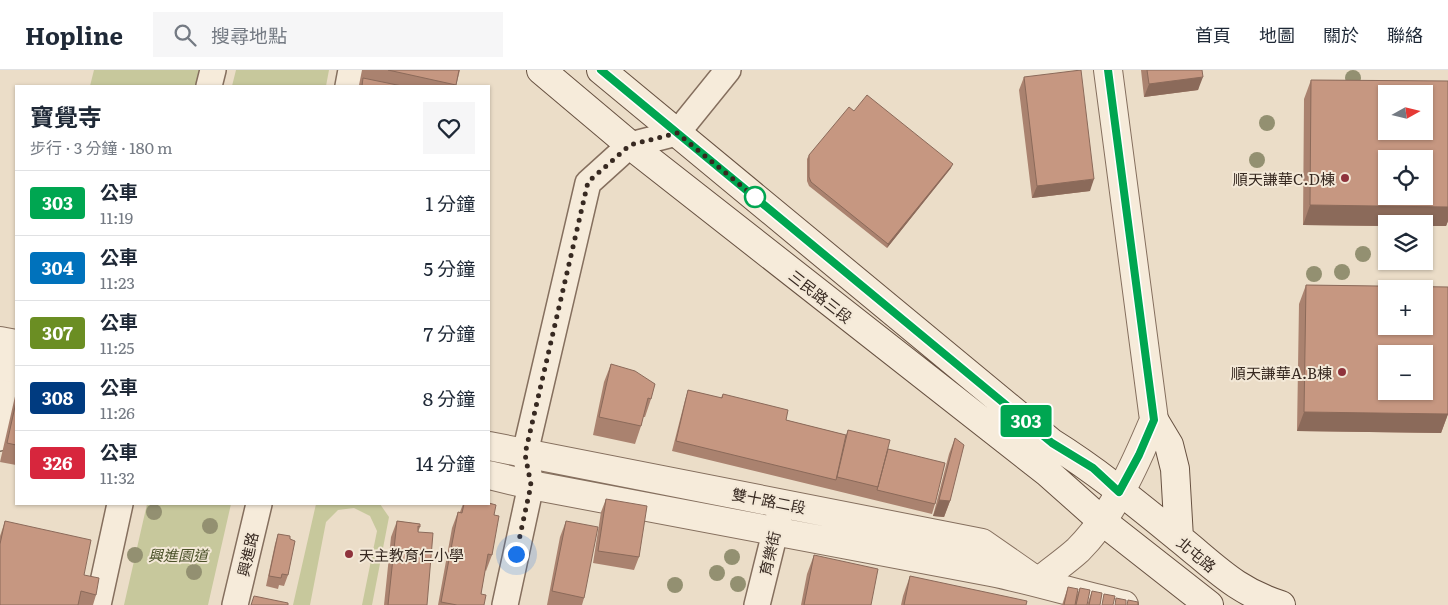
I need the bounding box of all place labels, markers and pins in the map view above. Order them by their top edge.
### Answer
place label: 順天謙華C.D棟 [1233,167,1335,190]
marker: 順天謙華C.D棟 [1339,172,1351,184]
unlabelled marker [744,186,766,208]
place label: 順天謙華A.B棟 [1231,361,1332,384]
marker: 順天謙華A.B棟 [1336,366,1348,378]
place label: 天主教育仁小學 [359,543,464,566]
marker: 天主教育仁小學 [343,548,355,560]

